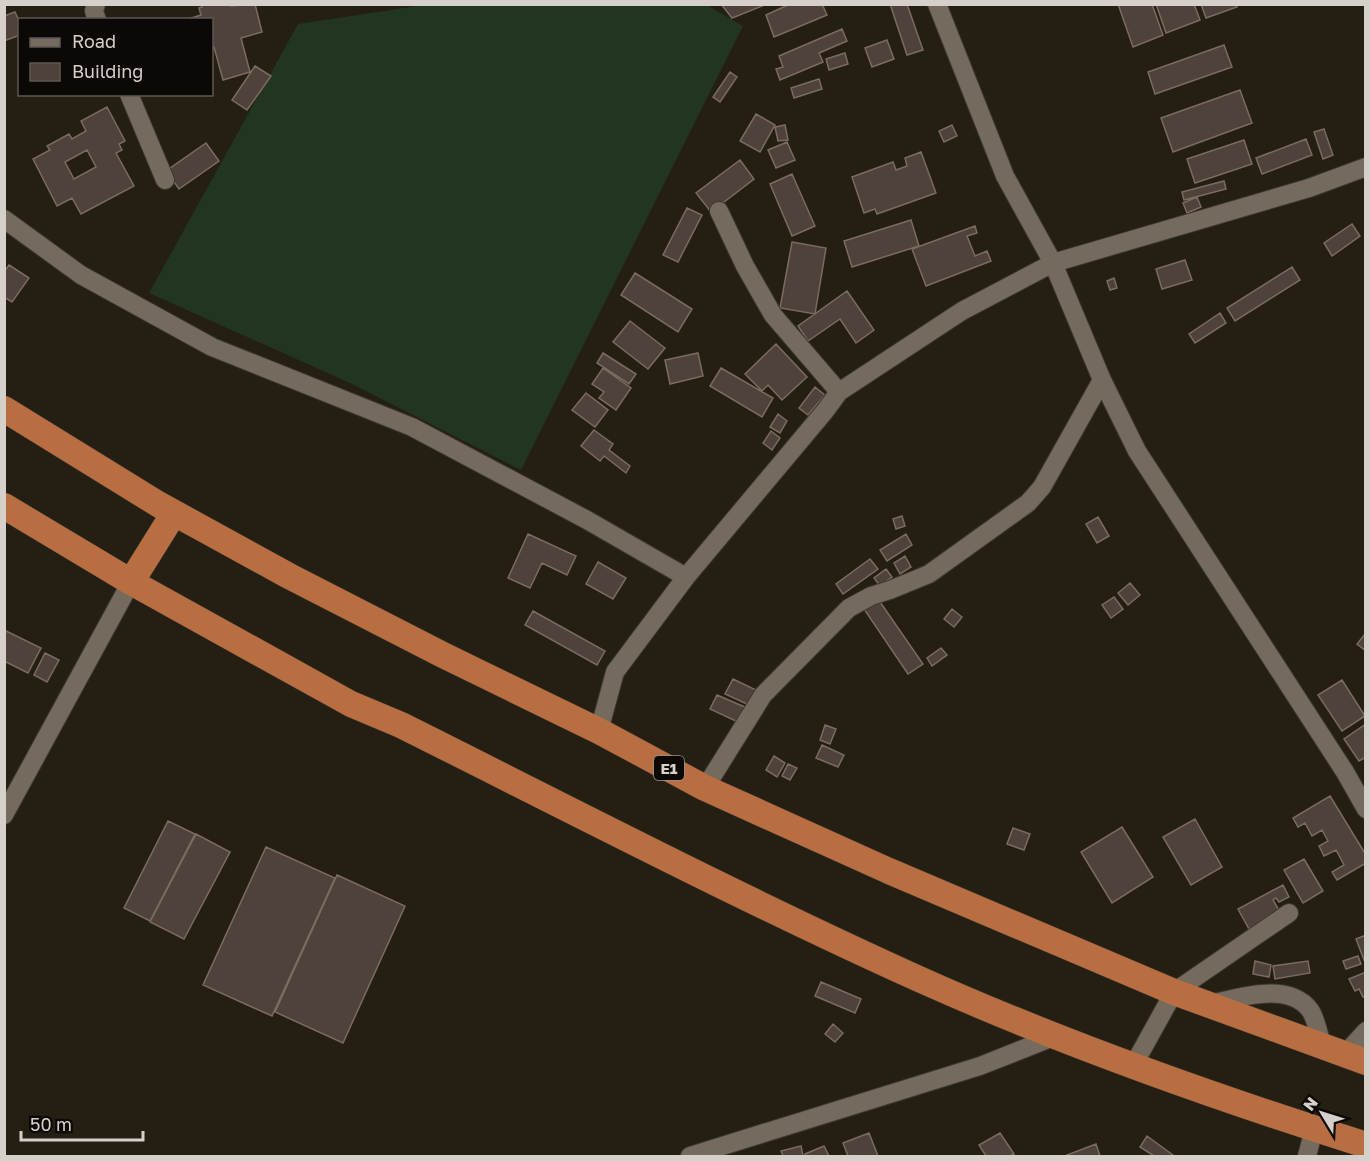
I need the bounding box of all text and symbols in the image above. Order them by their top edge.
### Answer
legend [18,18,213,96]
text: Road [72,30,116,52]
text: Building [72,60,143,82]
road number: E1 [654,756,684,780]
north arrow [1292,1083,1352,1143]
text: N [1299,1093,1322,1115]
scale bar [21,1104,142,1142]
text: 50 m [30,1113,72,1135]

